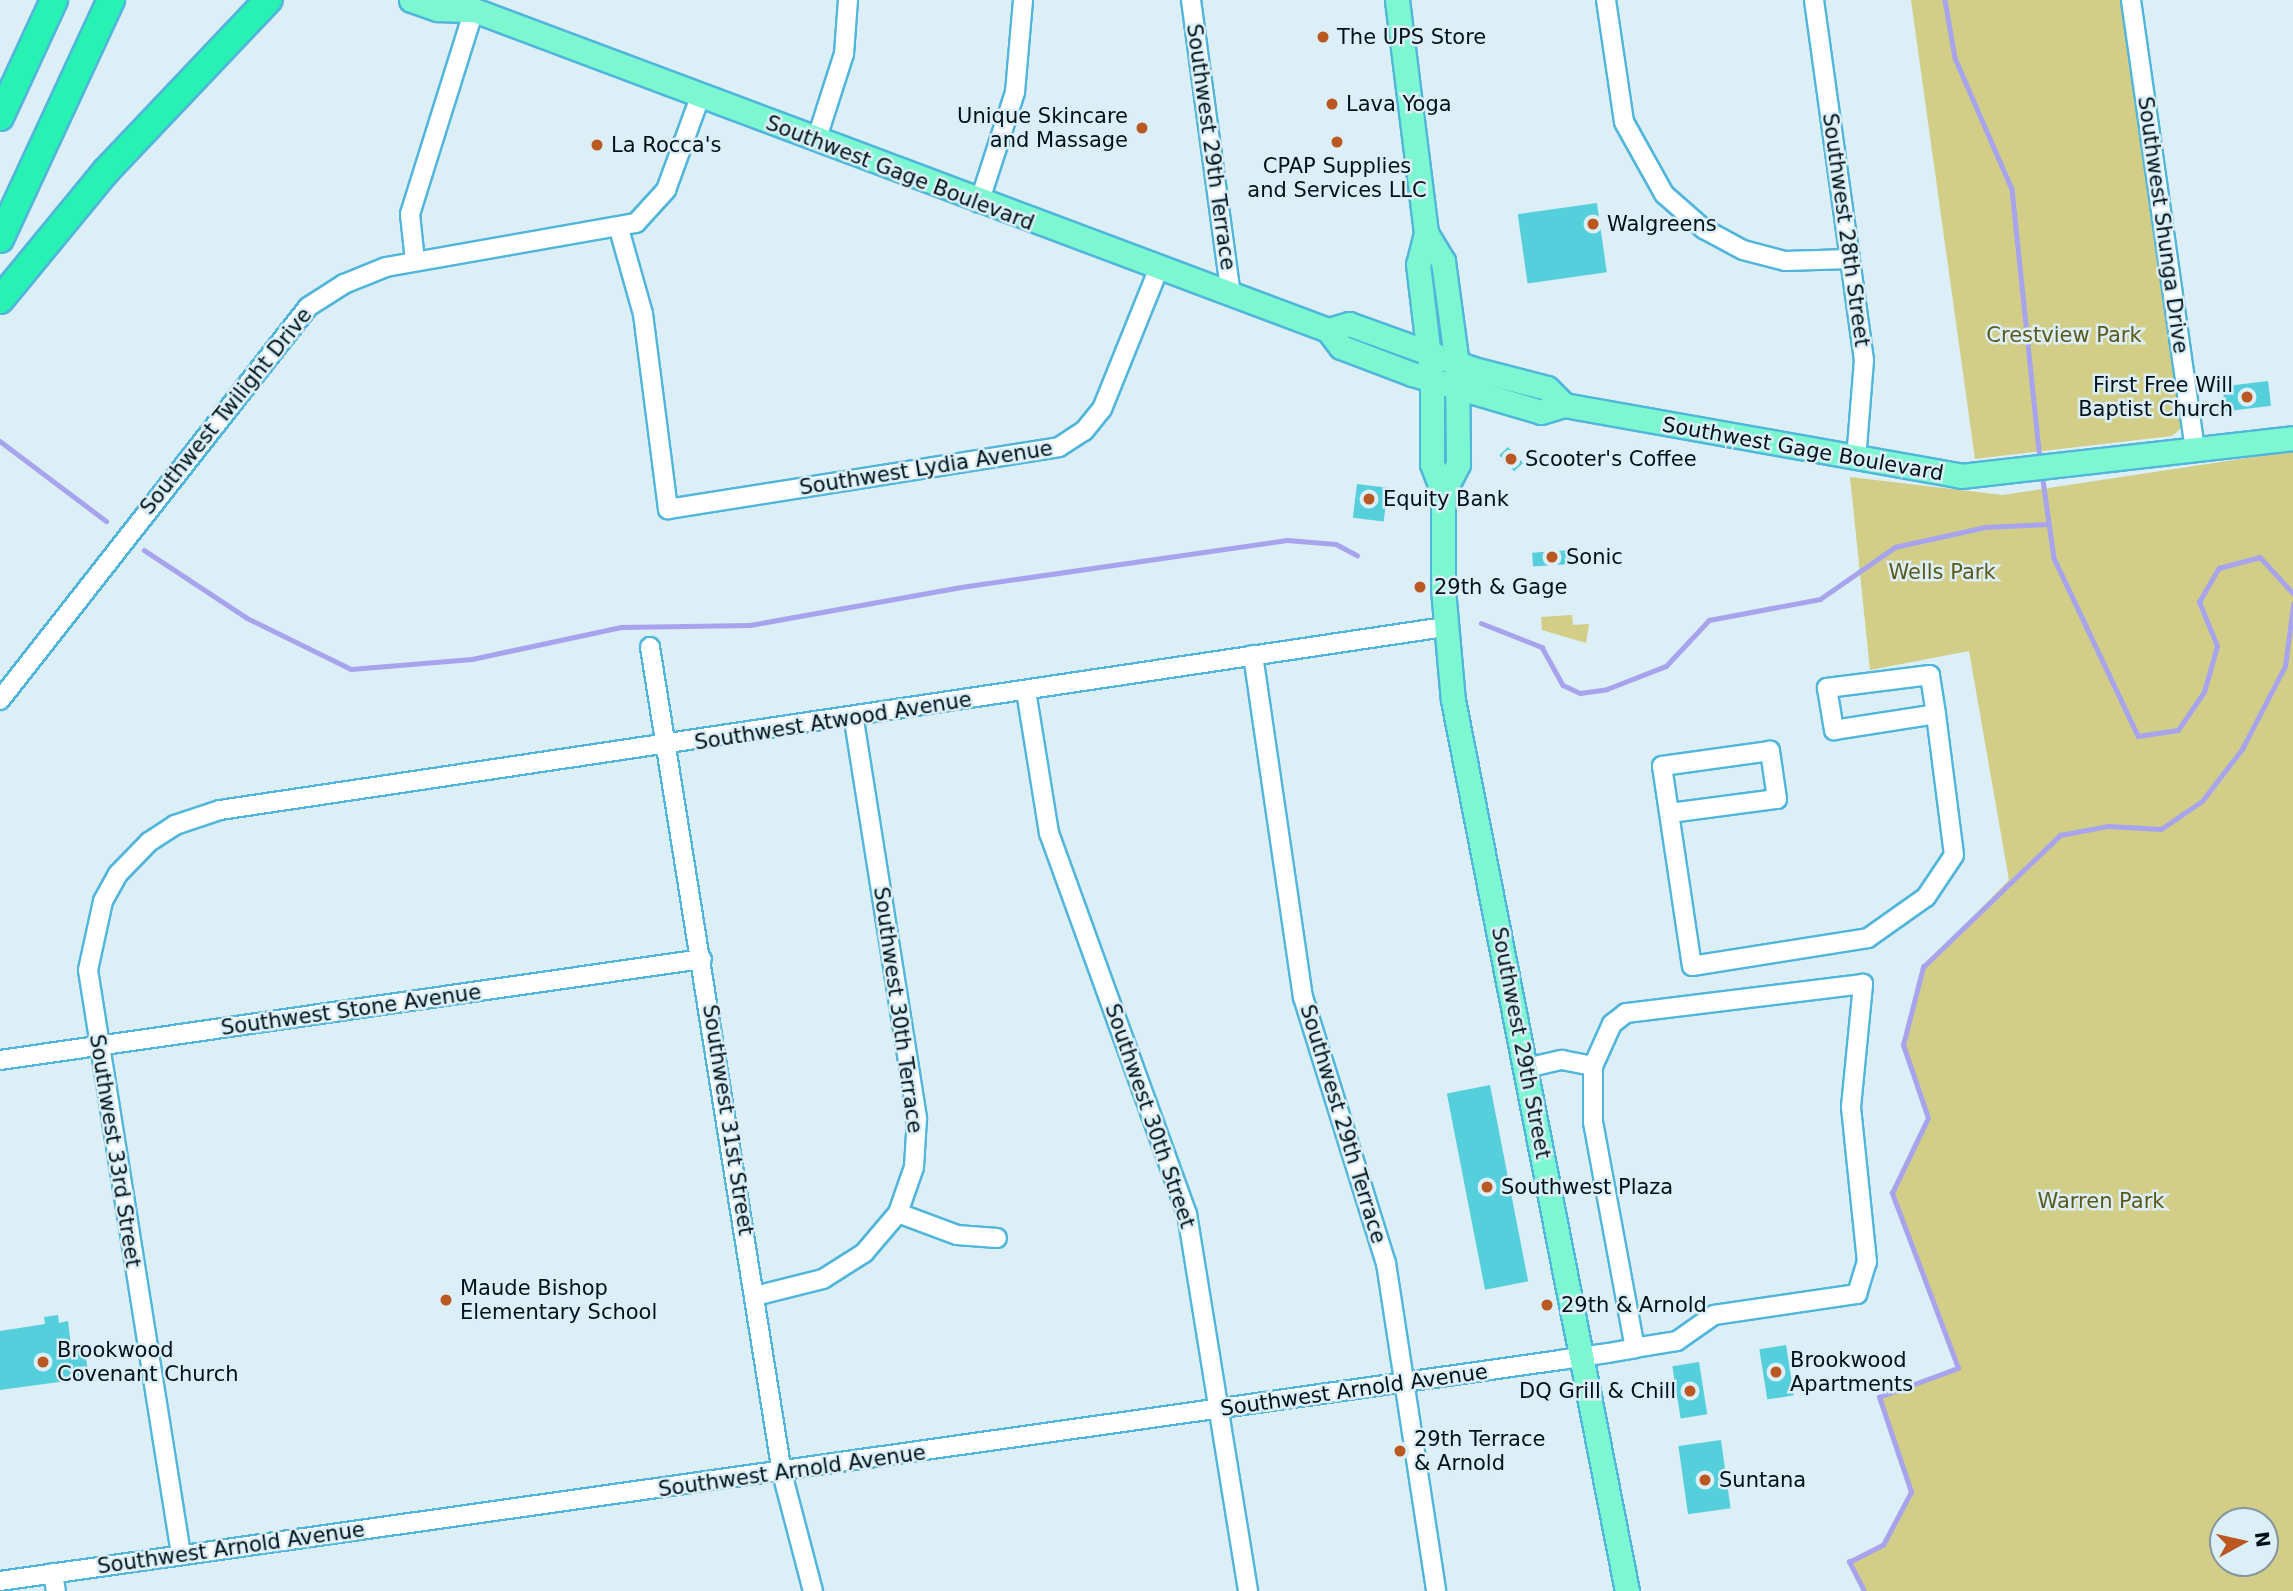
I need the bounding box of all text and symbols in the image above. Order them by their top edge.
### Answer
street label: Southwest 29th Terrace [1181,22,1241,272]
place label: The UPS Store [1337,24,1486,50]
marker: The UPS Store [1315,29,1331,45]
place label: Lava Yoga [1346,91,1452,117]
street label: Southwest Shunga Drive [2132,95,2194,355]
marker: Lava Yoga [1324,96,1340,112]
place label: Unique Skincare and Massage [957,103,1128,153]
street label: Southwest Gage Boulevard [762,110,1038,236]
street label: Southwest 28th Street [1817,112,1875,348]
marker: Unique Skincare and Massage [1134,120,1150,136]
place label: La Rocca's [611,132,721,158]
marker: CPAP Supplies and Services LLC [1329,134,1345,150]
marker: La Rocca's [589,137,605,153]
place label: CPAP Supplies and Services LLC [1247,153,1427,203]
place label: Walgreens [1607,211,1717,237]
marker: Walgreens [1585,216,1601,232]
street label: Southwest Twilight Drive [135,303,317,519]
park label: Crestview Park [1986,322,2142,348]
place label: First Free Will Baptist Church [2078,372,2233,422]
marker: First Free Will Baptist Church [2239,389,2255,405]
street label: Southwest Gage Boulevard [1660,412,1946,486]
street label: Southwest Lydia Avenue [798,436,1054,500]
place label: Scooter's Coffee [1525,446,1697,472]
marker: Scooter's Coffee [1503,451,1519,467]
place label: Equity Bank [1383,486,1509,512]
marker: Equity Bank [1361,491,1377,507]
place label: Sonic [1566,544,1623,570]
marker: Sonic [1544,549,1560,565]
park label: Wells Park [1888,559,1996,585]
place label: 29th & Gage [1434,574,1567,600]
marker: 29th & Gage [1412,579,1428,595]
street label: Southwest Atwood Avenue [693,687,973,755]
street label: Southwest 30th Terrace [868,885,928,1135]
street label: Southwest 29th Street [1486,925,1556,1161]
street label: Southwest Stone Avenue [219,979,483,1041]
street label: Southwest 30th Street [1100,1000,1200,1232]
street label: Southwest 29th Terrace [1295,1002,1391,1246]
street label: Southwest 31st Street [697,1003,759,1237]
street label: Southwest 33rd Street [84,1033,146,1269]
place label: Southwest Plaza [1501,1174,1673,1200]
marker: Southwest Plaza [1479,1179,1495,1195]
park label: Warren Park [2037,1188,2165,1214]
place label: Maude Bishop Elementary School [460,1275,657,1325]
marker: Maude Bishop Elementary School [438,1292,454,1308]
place label: 29th & Arnold [1561,1292,1707,1318]
marker: 29th & Arnold [1539,1297,1555,1313]
place label: Brookwood Covenant Church [57,1337,239,1387]
place label: Brookwood Apartments [1790,1347,1913,1397]
marker: Brookwood Covenant Church [35,1354,51,1370]
street label: Southwest Arnold Avenue [1219,1359,1489,1421]
marker: Brookwood Apartments [1768,1364,1784,1380]
place label: DQ Grill & Chill [1519,1378,1676,1404]
marker: DQ Grill & Chill [1682,1383,1698,1399]
place label: 29th Terrace & Arnold [1414,1426,1545,1476]
street label: Southwest Arnold Avenue [657,1440,927,1502]
marker: 29th Terrace & Arnold [1392,1443,1408,1459]
place label: Suntana [1719,1467,1806,1493]
marker: Suntana [1697,1472,1713,1488]
north arrow [2209,1507,2279,1577]
street label: Southwest Arnold Avenue [96,1517,366,1579]
text: N [2251,1530,2275,1549]

